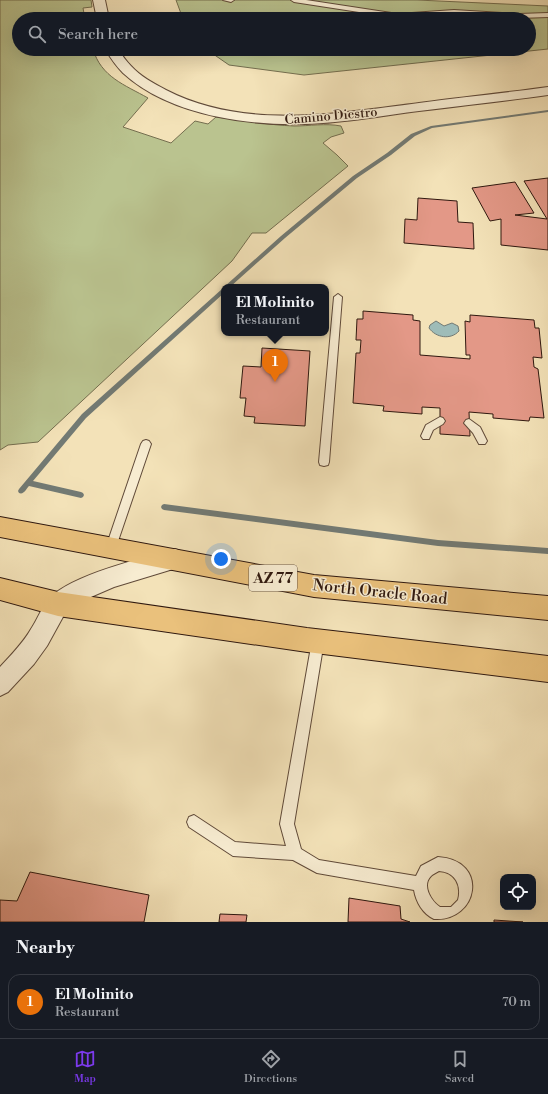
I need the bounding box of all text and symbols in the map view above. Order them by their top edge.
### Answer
search box [12,12,536,56]
icon: search [26,23,48,45]
text: Search here [58,25,138,44]
street label: Camino Diestro [284,104,378,128]
popup [221,284,329,336]
text: El Molinito [236,293,314,312]
text: Restaurant [236,312,300,328]
pin: 1 [262,349,288,382]
your location [211,549,231,569]
road number: AZ 77 [249,565,297,591]
street label: North Oracle Road [312,575,448,609]
map controls [500,874,536,910]
button: locate [500,874,536,910]
text: Nearby [16,937,75,959]
text: El Molinito [55,985,134,1004]
text: 1 [27,994,33,1010]
text: 70 m [502,994,531,1010]
text: Restaurant [55,1004,120,1020]
tab: Map [74,1048,96,1086]
tab: Directions [244,1048,297,1086]
tab: Saved [445,1048,474,1086]

